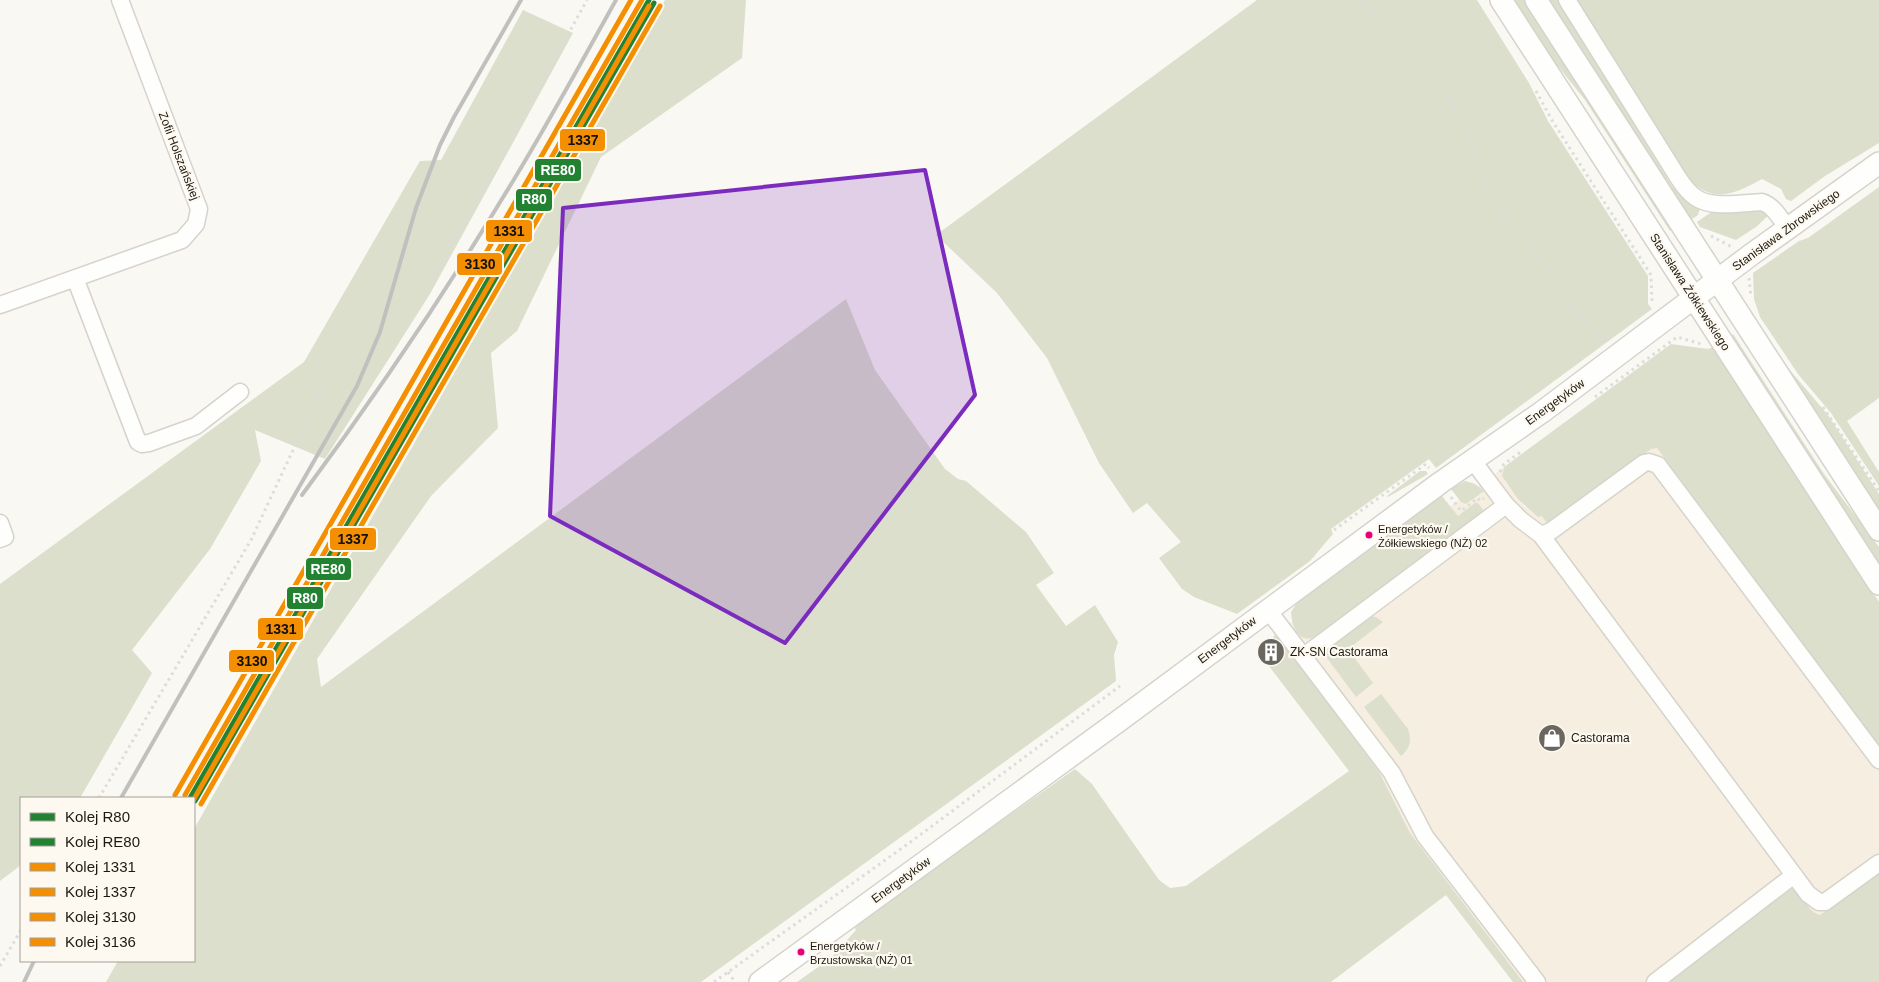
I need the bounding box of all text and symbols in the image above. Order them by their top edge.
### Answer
street label: Zofii Holszańskiej [156,110,202,202]
line badge: 1337 [559,128,606,152]
text: 1337 [567,132,599,148]
line badge: RE80 [534,158,582,182]
text: RE80 [540,162,576,178]
street label: Stanisława Zbrowskiego [1730,186,1843,274]
line badge: R80 [515,188,553,212]
text: R80 [521,191,547,207]
line badge: 1331 [485,219,533,243]
text: 1331 [493,223,525,239]
street label: Stanisława Żółkiewskiego [1647,231,1733,353]
line badge: 3130 [456,252,503,276]
text: 3130 [464,256,496,272]
street label: Energetyków [1523,376,1587,428]
place label: Energetyków / Żółkiewskiego (NŻ) 02 [1378,523,1487,549]
line badge: 1337 [329,527,377,551]
marker: Energetyków / Żółkiewskiego (NŻ) 02 [1364,530,1374,540]
text: 1337 [337,531,369,547]
line badge: RE80 [305,557,352,581]
text: RE80 [310,561,346,577]
line badge: R80 [286,586,324,610]
text: R80 [292,590,318,606]
street label: Energetyków [1195,613,1259,666]
line badge: 1331 [257,617,304,641]
text: 1331 [265,621,297,637]
building icon: ZK-SN Castorama [1256,637,1286,667]
place label: ZK-SN Castorama [1290,645,1388,659]
line badge: 3130 [228,649,275,673]
text: 3130 [236,653,268,669]
shop icon: Castorama [1537,723,1567,753]
place label: Castorama [1571,731,1630,745]
legend [20,797,195,962]
text: Kolej R80 [65,808,130,825]
text: Kolej RE80 [65,833,140,850]
street label: Energetyków [869,854,933,906]
text: Kolej 1331 [65,858,136,875]
text: Kolej 1337 [65,883,136,900]
text: Kolej 3130 [65,908,136,925]
text: Kolej 3136 [65,933,136,950]
place label: Energetyków / Brzustowska (NŻ) 01 [810,940,913,966]
marker: Energetyków / Brzustowska (NŻ) 01 [796,947,806,957]

